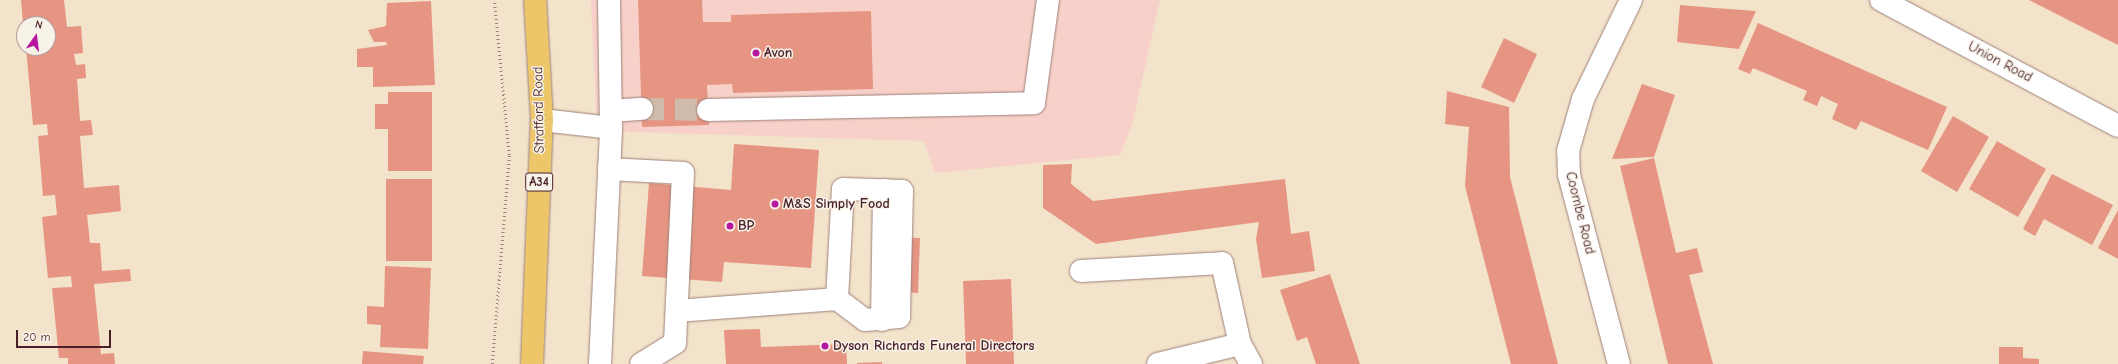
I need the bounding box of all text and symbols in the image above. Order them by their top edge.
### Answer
north arrow [16,16,56,56]
text: N [34,18,44,32]
street label: Union Road [1965,38,2035,86]
place label: Avon [764,45,792,61]
marker: Avon [751,48,761,58]
street label: Stratford Road [530,66,548,154]
street label: Coombe Road [1562,170,1598,256]
road number: A34 [525,171,553,193]
place label: M&S Simply Food [783,196,890,212]
marker: M&S Simply Food [770,199,780,209]
place label: BP [738,218,754,234]
marker: BP [725,221,735,231]
scale bar [18,322,113,348]
text: 20 m [23,330,51,344]
place label: Dyson Richards Funeral Directors [833,338,1034,354]
marker: Dyson Richards Funeral Directors [820,341,830,351]

